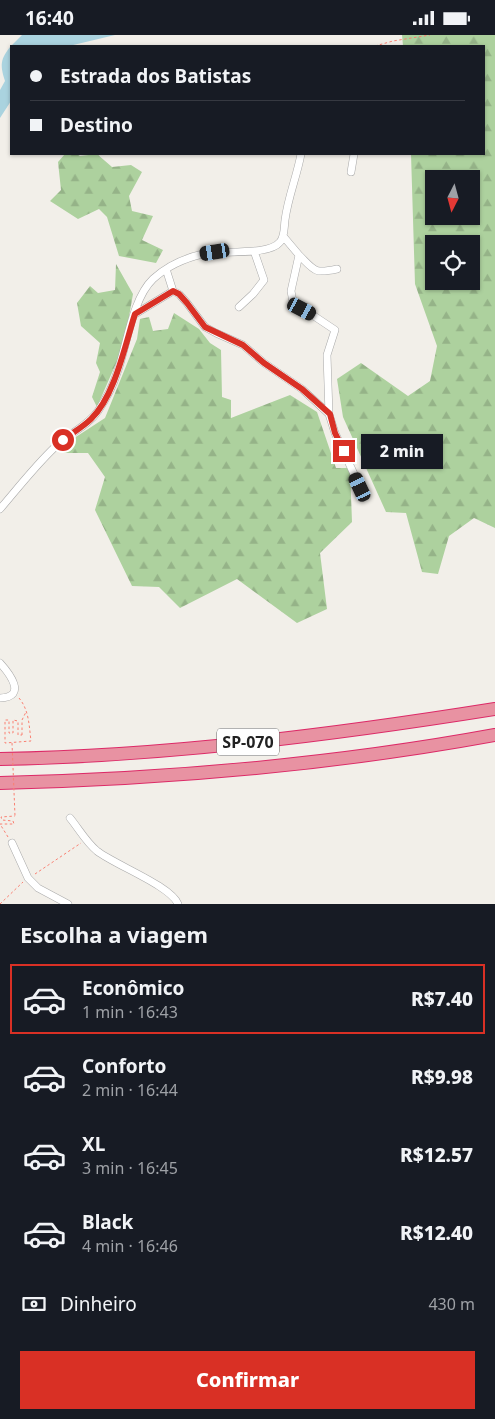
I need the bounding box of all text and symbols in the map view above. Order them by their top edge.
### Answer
text: 16:40 [25,5,74,31]
text: Estrada dos Batistas [60,63,251,89]
text: Destino [60,112,133,138]
north arrow [425,170,480,225]
map controls [425,170,480,290]
button: locate [425,235,480,290]
car [199,242,230,262]
car [285,295,318,323]
route start [52,429,74,451]
callout: 2 min [362,433,444,469]
route end [333,440,355,462]
text: 2 min [380,440,424,462]
car [346,470,373,504]
road number: SP-070 [217,729,279,755]
text: Escolha a viagem [20,919,208,949]
text: Econômico [82,975,184,1001]
icon: car [22,977,67,1022]
text: R$7.40 [411,986,473,1012]
text: 1 min · 16:43 [82,1001,178,1023]
text: Conforto [82,1053,166,1079]
icon: car [22,1055,67,1100]
text: R$9.98 [411,1064,473,1090]
text: 2 min · 16:44 [82,1079,178,1101]
text: XL [82,1131,105,1157]
icon: car [22,1133,67,1178]
text: R$12.57 [400,1142,473,1168]
text: 3 min · 16:45 [82,1157,178,1179]
text: Black [82,1209,133,1235]
icon: car [22,1211,67,1256]
text: R$12.40 [400,1220,473,1246]
text: 4 min · 16:46 [82,1235,178,1257]
icon: cash [20,1290,48,1318]
text: Dinheiro [60,1291,137,1317]
text: 430 m [428,1293,475,1315]
button: Confirmar [20,1351,475,1409]

